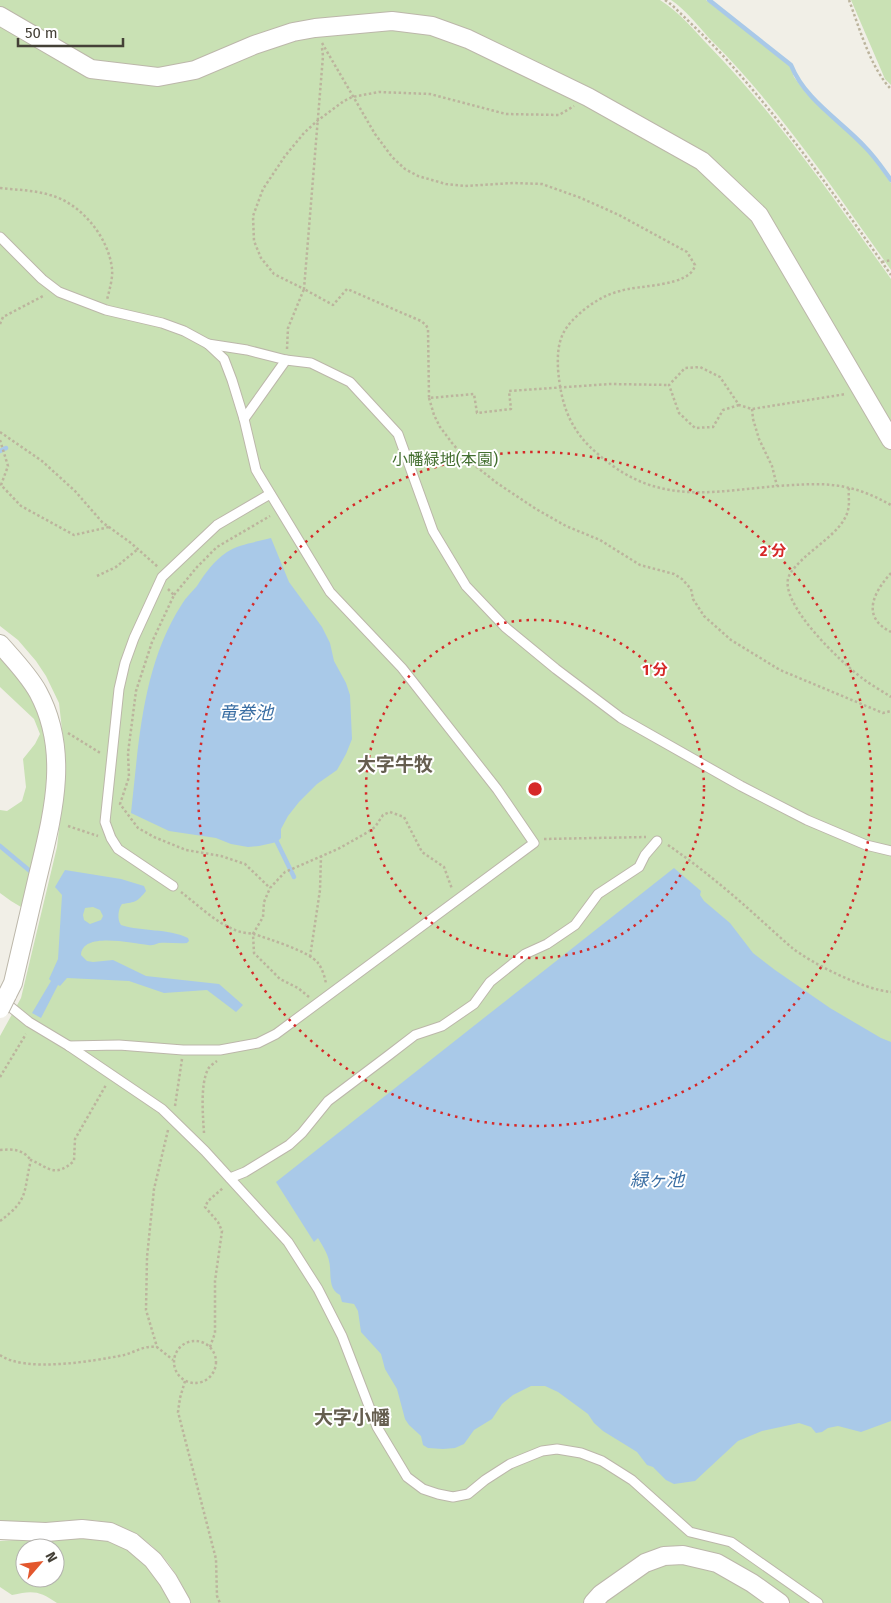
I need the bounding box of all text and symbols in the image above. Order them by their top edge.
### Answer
scale bar [18,15,122,47]
text: 50 m [25,24,58,42]
park label: 小幡緑地(本園) [392,450,498,469]
text: 2 分 [760,542,786,560]
text: 1 分 [642,661,668,679]
water label: 竜巻池 [219,702,275,724]
district label: 大字牛牧 [357,753,433,776]
centre of rings [526,780,544,798]
water label: 緑ヶ池 [630,1169,686,1191]
district label: 大字小幡 [314,1406,390,1429]
north arrow [15,1538,65,1588]
text: N [41,1549,61,1565]

